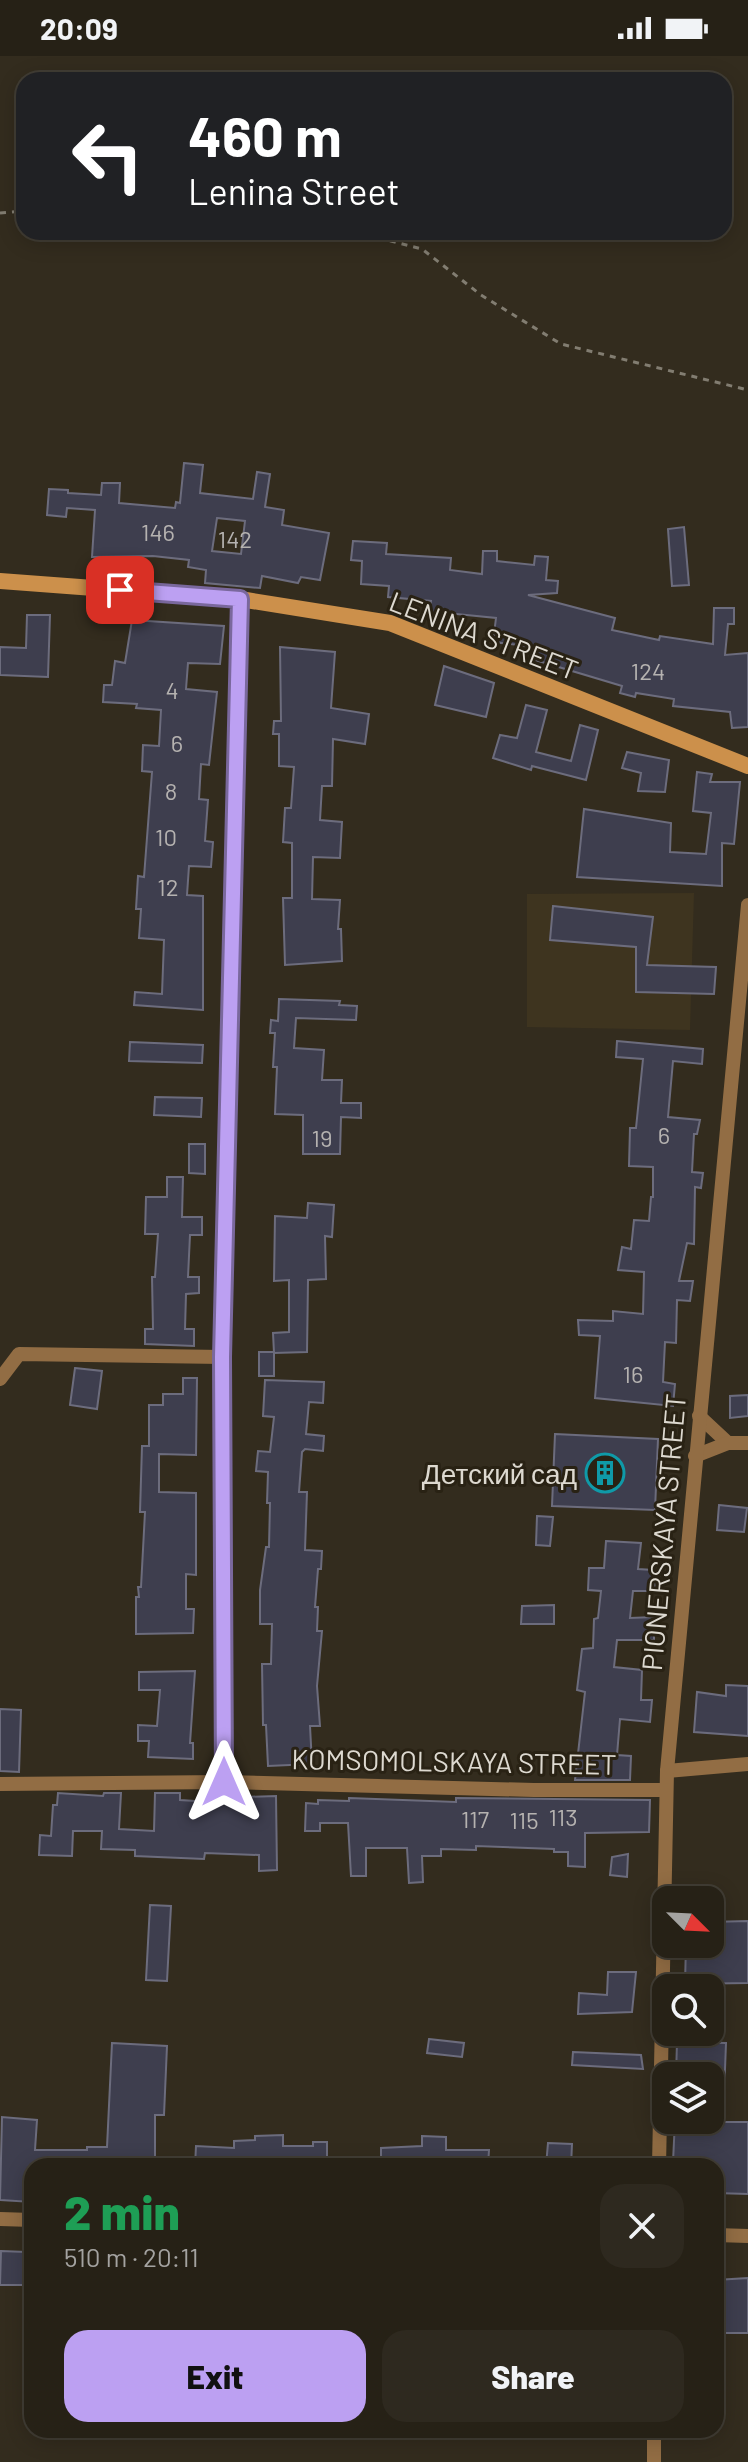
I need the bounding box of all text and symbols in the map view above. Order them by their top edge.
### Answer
text: 20:09 [40,10,118,46]
text: 460 m [188,101,342,168]
icon: left [56,104,160,208]
text: Lenina Street [188,169,400,212]
house number: 146 [141,517,175,546]
house number: 142 [218,524,252,553]
pin [86,556,154,624]
icon: arrive [98,568,142,612]
street label: LENINA STREET [385,583,583,687]
house number: 124 [631,656,665,685]
house number: 4 [165,675,179,704]
house number: 6 [171,728,183,757]
house number: 8 [165,776,177,805]
house number: 10 [155,822,177,851]
house number: 12 [157,872,179,901]
house number: 6 [658,1120,670,1149]
house number: 19 [312,1123,332,1152]
house number: 16 [623,1359,643,1388]
street label: PIONERSKAYA STREET [634,1392,692,1672]
building icon: Детский сад [584,1452,626,1494]
place label: Детский сад [422,1456,577,1490]
position arrow [182,1740,266,1824]
street label: KOMSOMOLSKAYA STREET [291,1741,617,1781]
house number: 113 [548,1802,578,1831]
house number: 117 [461,1804,489,1833]
house number: 115 [509,1805,539,1834]
north arrow [652,1886,724,1958]
map controls [652,1886,724,2134]
button: search [652,1974,724,2046]
button: layers [652,2062,724,2134]
text: 2 min [64,2182,180,2240]
button: close [600,2184,684,2268]
text: 510 m · 20:11 [64,2241,199,2272]
button: Exit [64,2330,366,2422]
button: Share [382,2330,684,2422]

